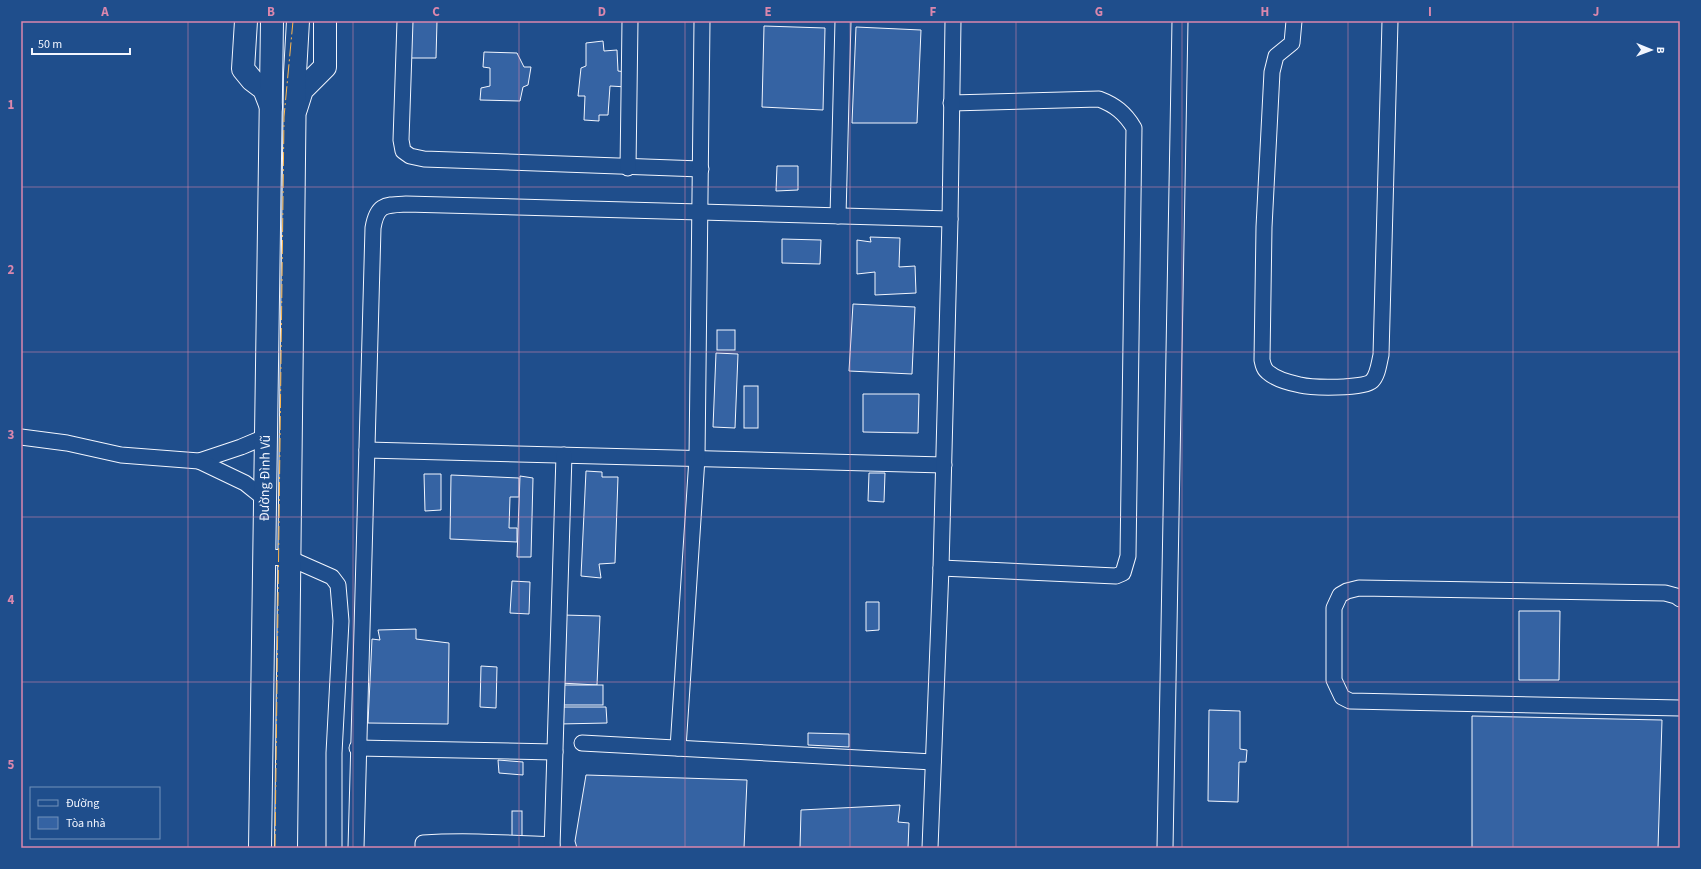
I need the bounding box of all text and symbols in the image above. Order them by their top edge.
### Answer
text: A [100,3,109,21]
text: B [267,3,275,21]
text: C [432,3,440,21]
text: D [598,3,606,21]
text: E [764,3,772,21]
text: F [930,3,937,21]
text: G [1095,3,1103,21]
text: H [1261,3,1269,21]
text: I [1428,3,1432,21]
text: J [1593,3,1599,21]
scale bar [32,30,130,56]
north arrow [1631,30,1671,70]
text: 50 m [38,36,62,53]
text: B [1653,47,1668,54]
text: 1 [8,96,15,114]
text: 2 [8,261,15,279]
text: 3 [8,426,15,444]
street label: Đường Đình Vũ [255,435,276,521]
text: 4 [8,591,15,609]
text: 5 [8,756,15,774]
legend [30,787,160,839]
text: Đường [66,795,99,812]
text: Tòa nhà [66,815,106,832]

